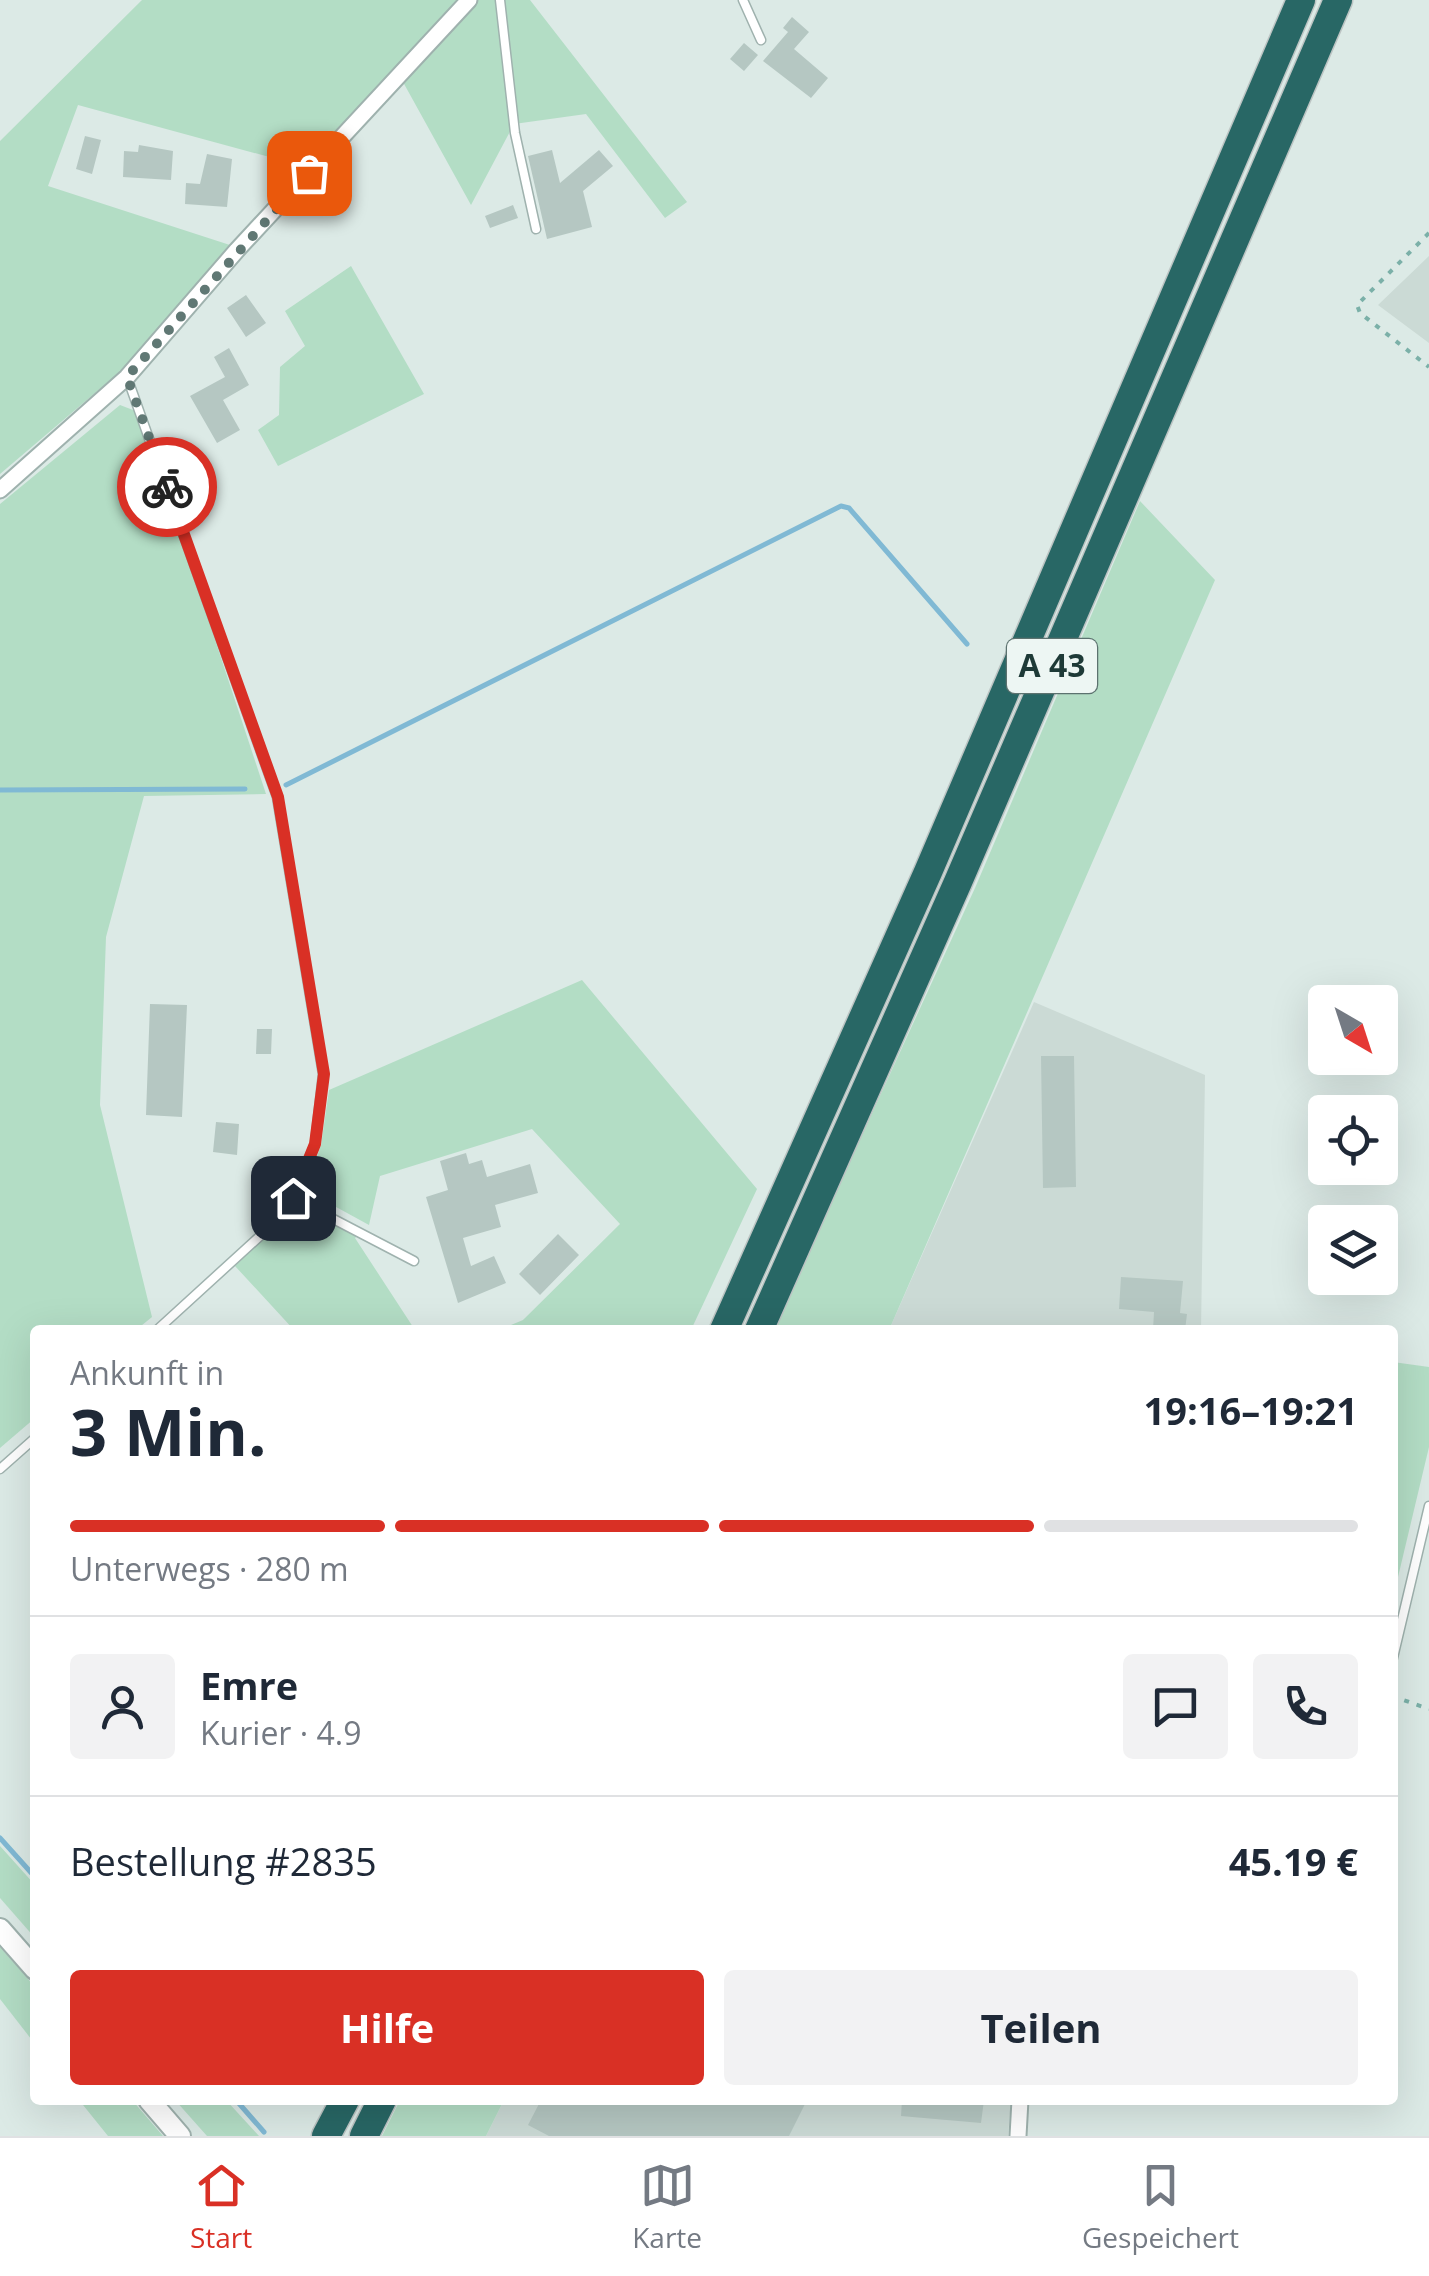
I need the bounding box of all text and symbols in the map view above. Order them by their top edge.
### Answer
pin [267,131,352,216]
icon: bag [282,146,337,201]
courier [117,437,217,537]
icon: bike [140,460,195,515]
road number: A 43 [1007,639,1097,693]
north arrow [1308,985,1398,1075]
map controls [1308,985,1398,1295]
button: locate [1308,1095,1398,1185]
pin [251,1156,336,1241]
icon: home [266,1171,321,1226]
button: layers [1308,1205,1398,1295]
text: Ankunft in [70,1351,224,1394]
text: 19:16–19:21 [1144,1384,1358,1436]
text: 3 Min. [70,1387,266,1475]
text: Unterwegs · 280 m [70,1547,349,1590]
button: person [70,1654,175,1759]
button: chat [1123,1654,1228,1759]
button: phone [1253,1654,1358,1759]
text: Emre [200,1659,298,1711]
text: Kurier · 4.9 [200,1711,361,1754]
text: Bestellung #2835 [70,1835,377,1887]
text: 45.19 € [1229,1835,1358,1887]
button: Hilfe [70,1970,704,2085]
button: Teilen [724,1970,1358,2085]
tab: Start [190,2158,252,2256]
tab: Karte [632,2158,702,2256]
tab: Gespeichert [1082,2158,1239,2256]

